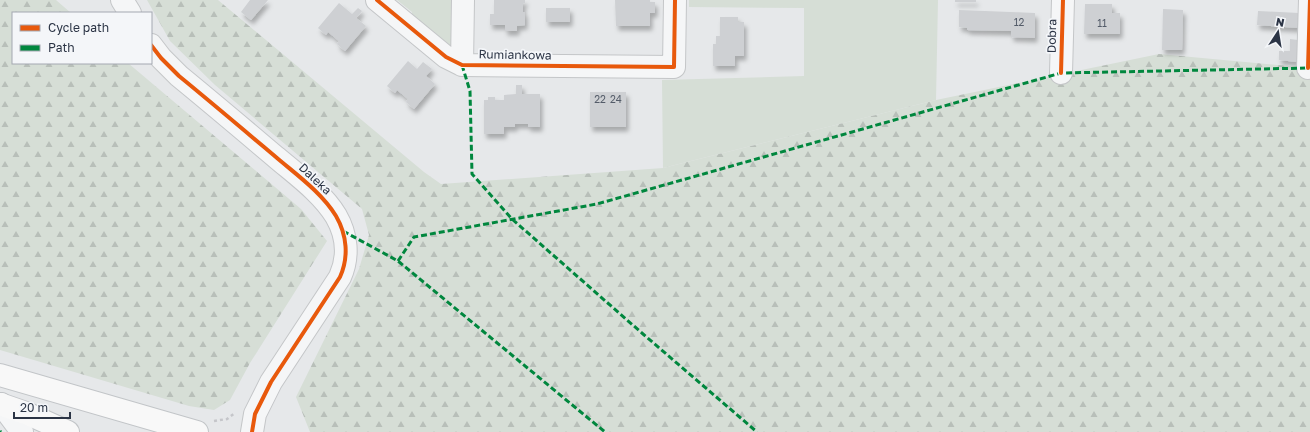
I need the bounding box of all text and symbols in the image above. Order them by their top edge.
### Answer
legend [12,12,152,64]
north arrow [1258,12,1298,52]
text: N [1275,15,1286,29]
house number: 12 [1014,16,1025,28]
house number: 11 [1097,17,1107,29]
street label: Dobra [1044,19,1059,53]
text: Cycle path [48,20,109,35]
text: Path [48,40,75,55]
street label: Rumiankowa [478,46,552,63]
house number: 22 [594,93,606,105]
house number: 24 [610,93,622,105]
street label: Daleka [296,160,335,198]
scale bar [14,394,70,420]
text: 20 m [20,400,48,415]

